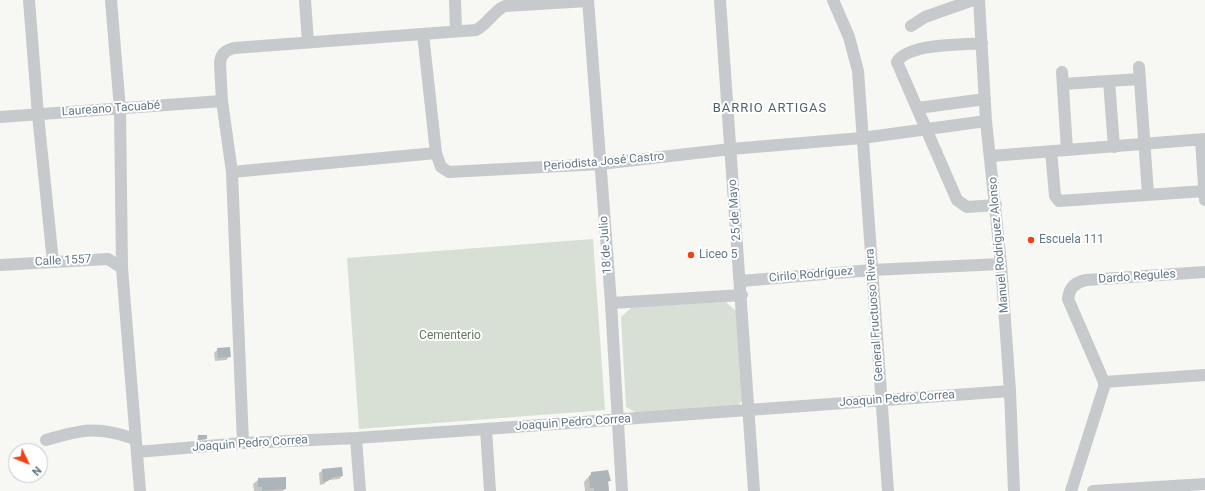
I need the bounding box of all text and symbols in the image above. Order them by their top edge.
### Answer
street label: Laureano Tacuabé [61,98,161,120]
district label: BARRIO ARTIGAS [713,101,827,117]
street label: Periodista José Castro [543,150,665,174]
street label: Manuel Rodríguez Alonso [986,176,1012,314]
street label: 25 de Mayo [726,179,744,241]
street label: 18 de Julio [597,215,615,275]
place label: Escuela 111 [1039,233,1104,247]
marker: Escuela 111 [1026,235,1036,245]
place label: Liceo 5 [699,248,738,262]
street label: General Fructuoso Rivera [863,248,887,382]
marker: Liceo 5 [686,250,696,260]
street label: Calle 1557 [34,252,92,270]
street label: Cirilo Rodríguez [768,264,854,286]
street label: Dardo Regules [1098,267,1176,287]
park label: Cementerio [419,329,481,343]
street label: Joaquin Pedro Correa [839,388,955,410]
street label: Joaquin Pedro Correa [515,412,631,434]
street label: Joaquin Pedro Correa [192,433,308,455]
north arrow [8,443,48,483]
text: N [29,464,44,478]

